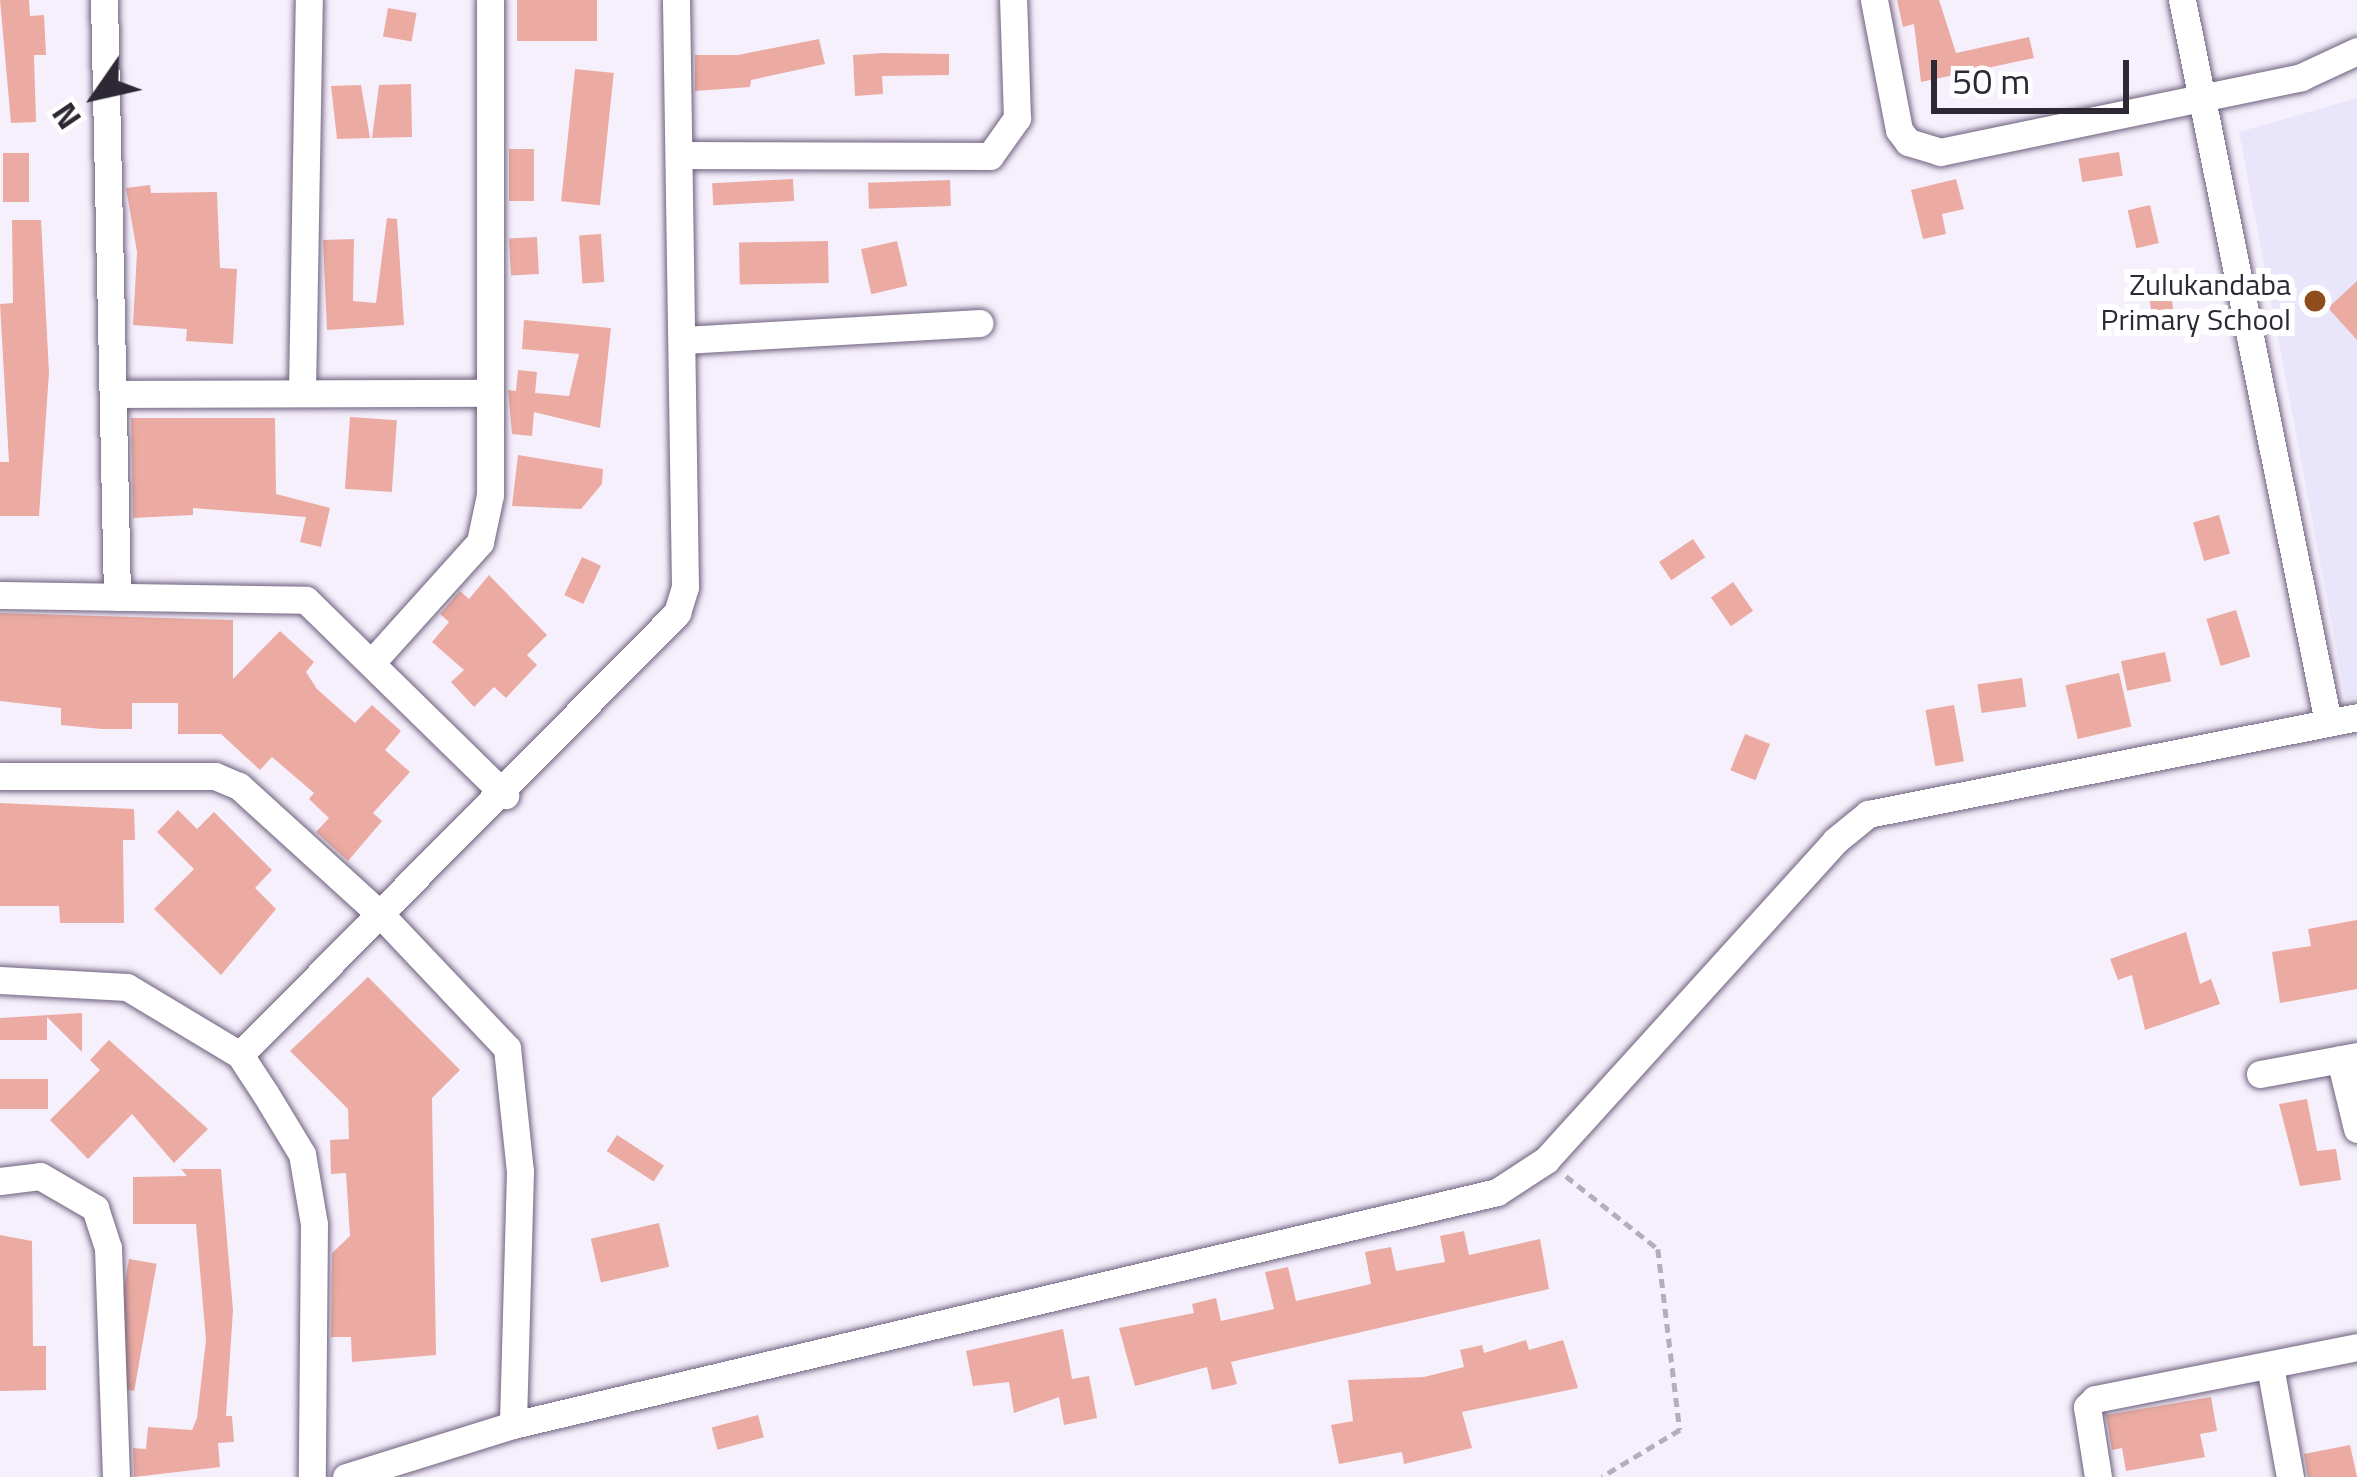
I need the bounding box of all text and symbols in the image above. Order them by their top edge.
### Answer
north arrow [36,36,156,156]
scale bar [1937,36,2135,110]
text: 50 m [1952,53,2030,108]
text: N [39,93,93,140]
place label: Zulukandaba Primary School [2101,266,2291,336]
marker: Zulukandaba Primary School [2302,288,2328,314]

